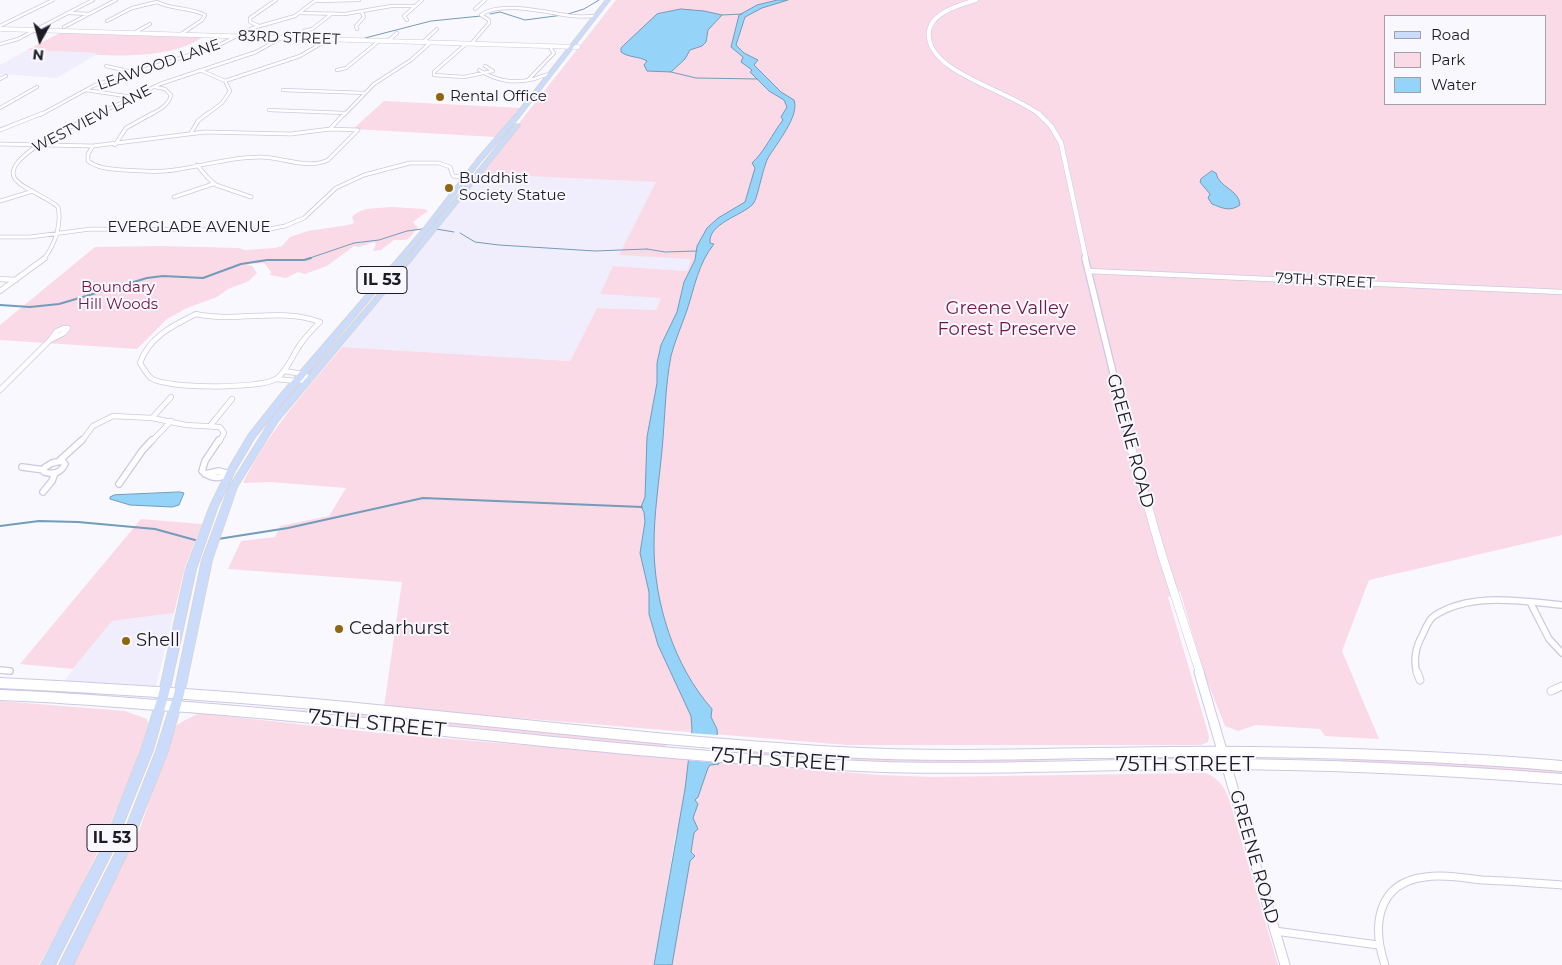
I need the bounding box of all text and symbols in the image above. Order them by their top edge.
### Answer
north arrow [15,15,65,65]
legend [1384,15,1547,105]
text: Road [1431,25,1470,44]
street label: 83RD STREET [238,27,340,49]
street label: LEAWOOD LANE [95,36,223,94]
text: N [31,45,45,65]
text: Park [1431,50,1465,69]
text: Water [1431,75,1477,94]
street label: WESTVIEW LANE [29,81,155,157]
place label: Rental Office [450,88,547,106]
marker: Rental Office [434,91,446,103]
place label: Buddhist Society Statue [459,170,566,205]
marker: Buddhist Society Statue [443,182,455,194]
street label: EVERGLADE AVENUE [107,219,271,237]
road number: IL 53 [357,266,407,294]
street label: 79TH STREET [1275,269,1375,293]
park label: Boundary Hill Woods [78,279,158,314]
park label: Greene Valley Forest Preserve [938,298,1076,340]
street label: GREENE ROAD [1102,372,1158,510]
place label: Cedarhurst [349,618,450,640]
marker: Cedarhurst [333,623,345,635]
place label: Shell [136,630,180,652]
marker: Shell [120,635,132,647]
street label: 75TH STREET [307,704,447,744]
street label: 75TH STREET [710,743,850,777]
street label: 75TH STREET [1116,752,1254,778]
street label: GREENE ROAD [1225,788,1283,926]
road number: IL 53 [87,824,137,851]

